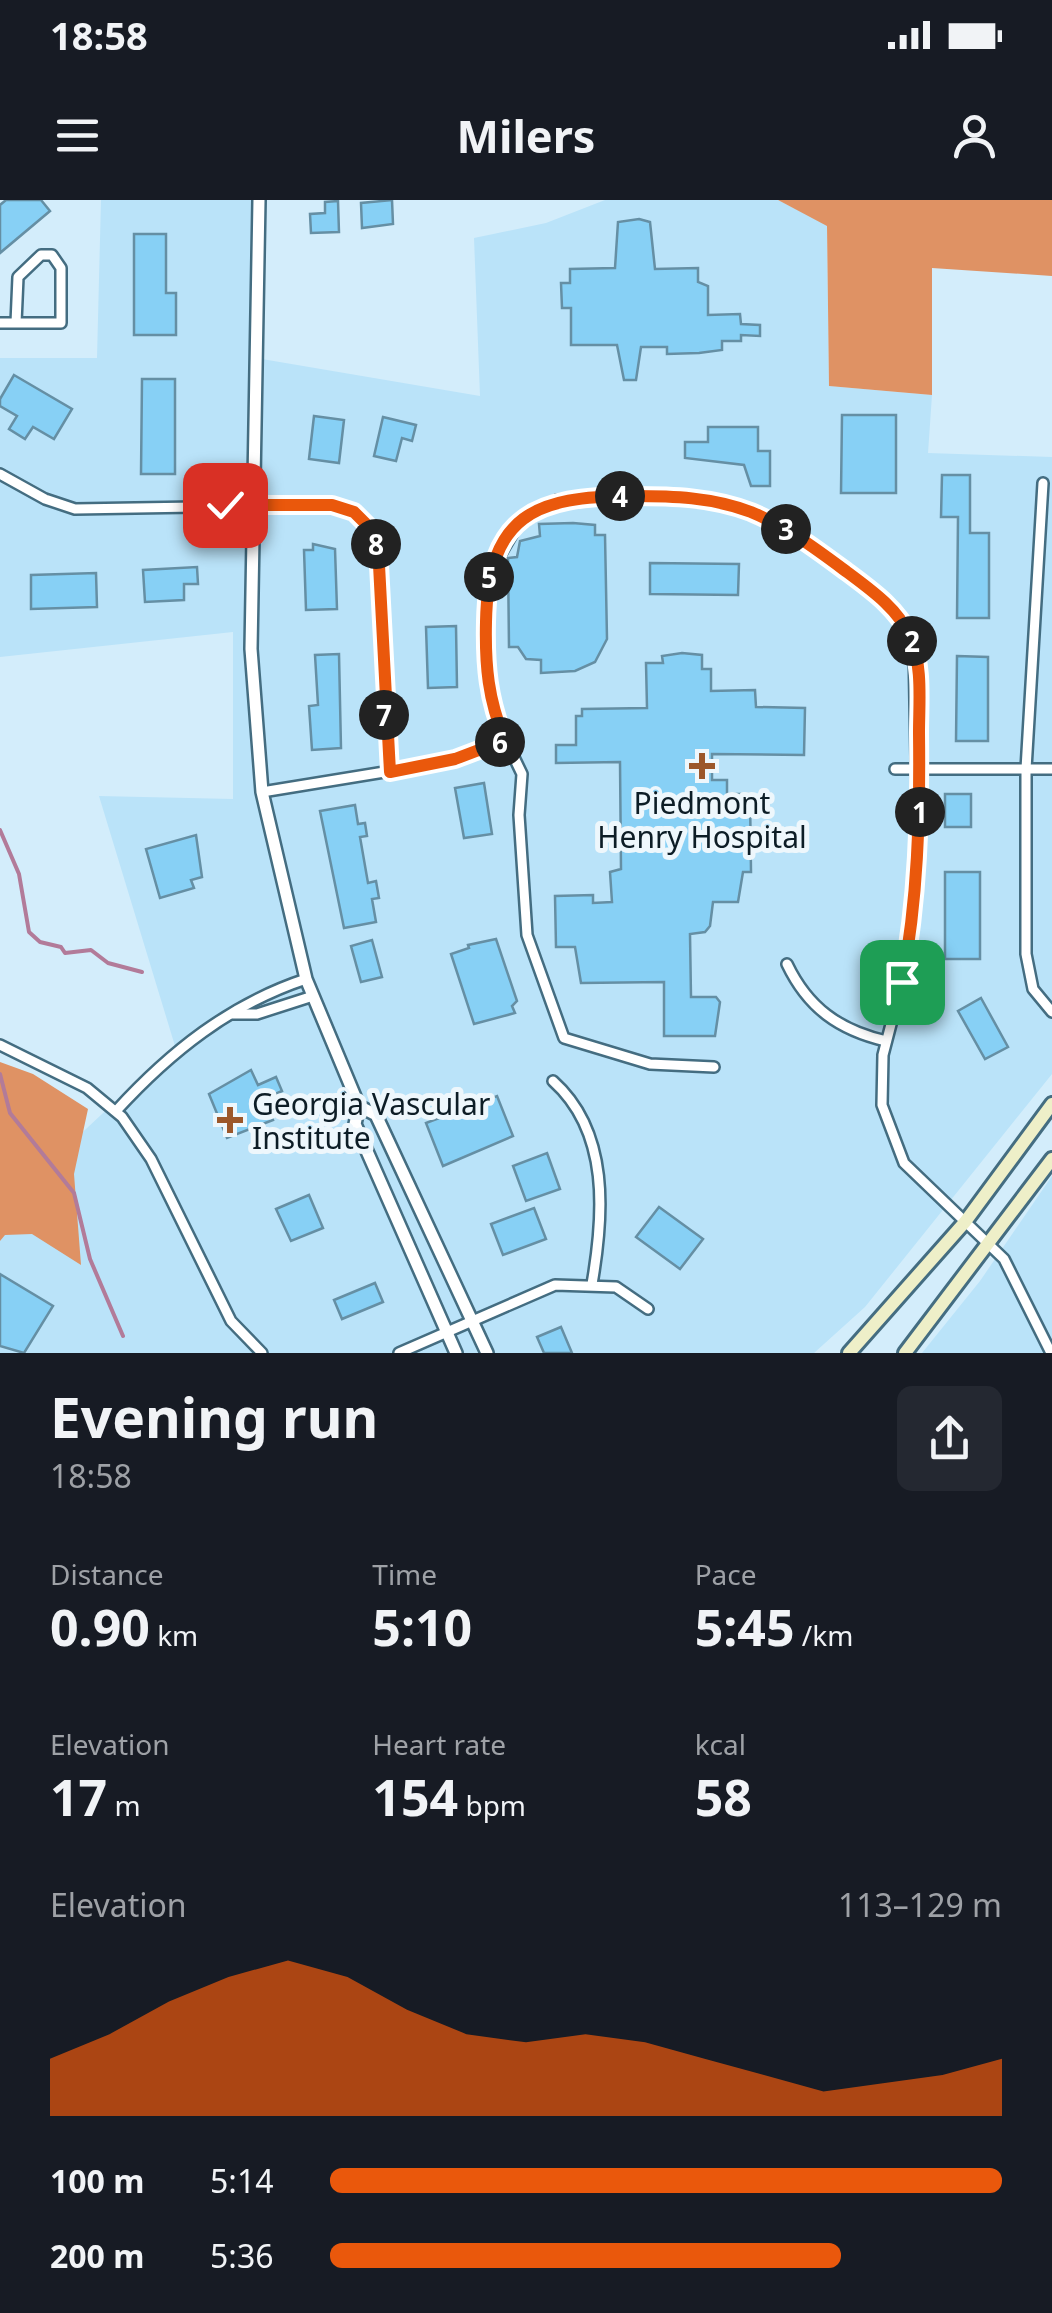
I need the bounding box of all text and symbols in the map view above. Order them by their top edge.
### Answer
text: 18:58 [50,9,148,61]
text: Milers [457,105,595,166]
icon: menu [50,108,105,163]
icon: person [947,108,1002,163]
pin [183,463,268,548]
pin: 4 [595,471,645,521]
text: 4 [612,477,628,515]
icon: check [198,478,253,533]
pin: 3 [761,504,811,554]
text: 3 [778,510,794,548]
pin: 8 [351,519,401,569]
text: 8 [368,525,384,563]
pin: 5 [464,552,514,602]
text: 5 [481,558,497,596]
pin: 2 [887,616,937,666]
text: 2 [904,622,920,660]
pin: 7 [359,690,409,740]
text: 7 [376,696,392,734]
pin: 6 [475,717,525,767]
text: 6 [492,723,508,761]
marker: Piedmont Henry Hospital [689,753,715,779]
place label: Piedmont Henry Hospital [597,782,807,857]
pin: 1 [895,787,945,837]
text: 1 [912,793,928,831]
pin [860,940,945,1025]
icon: arrive [875,955,930,1010]
place label: Georgia Vascular Institute [252,1083,490,1158]
marker: Georgia Vascular Institute [217,1107,243,1133]
text: Evening run [50,1379,378,1454]
button: share [897,1386,1002,1491]
text: 18:58 [50,1454,132,1497]
text: Distance [50,1555,163,1593]
text: Time [372,1555,437,1593]
text: Pace [695,1555,757,1593]
text: 0.90 [50,1593,150,1661]
text: 5:10 [372,1593,472,1661]
text: 5:45 [695,1593,795,1661]
text: km [150,1616,198,1654]
text: /km [795,1616,853,1654]
text: Elevation [50,1725,170,1763]
text: Heart rate [372,1725,506,1763]
text: kcal [695,1725,746,1763]
text: 17 [50,1763,107,1831]
text: 154 [372,1763,458,1831]
text: 58 [695,1763,752,1831]
text: m [107,1786,141,1824]
text: bpm [458,1786,526,1824]
text: Elevation [50,1883,187,1926]
text: 113–129 m [838,1883,1002,1926]
text: 100 m [50,2159,144,2202]
text: 5:14 [210,2159,274,2202]
text: 200 m [50,2234,144,2277]
text: 5:36 [210,2234,274,2277]

